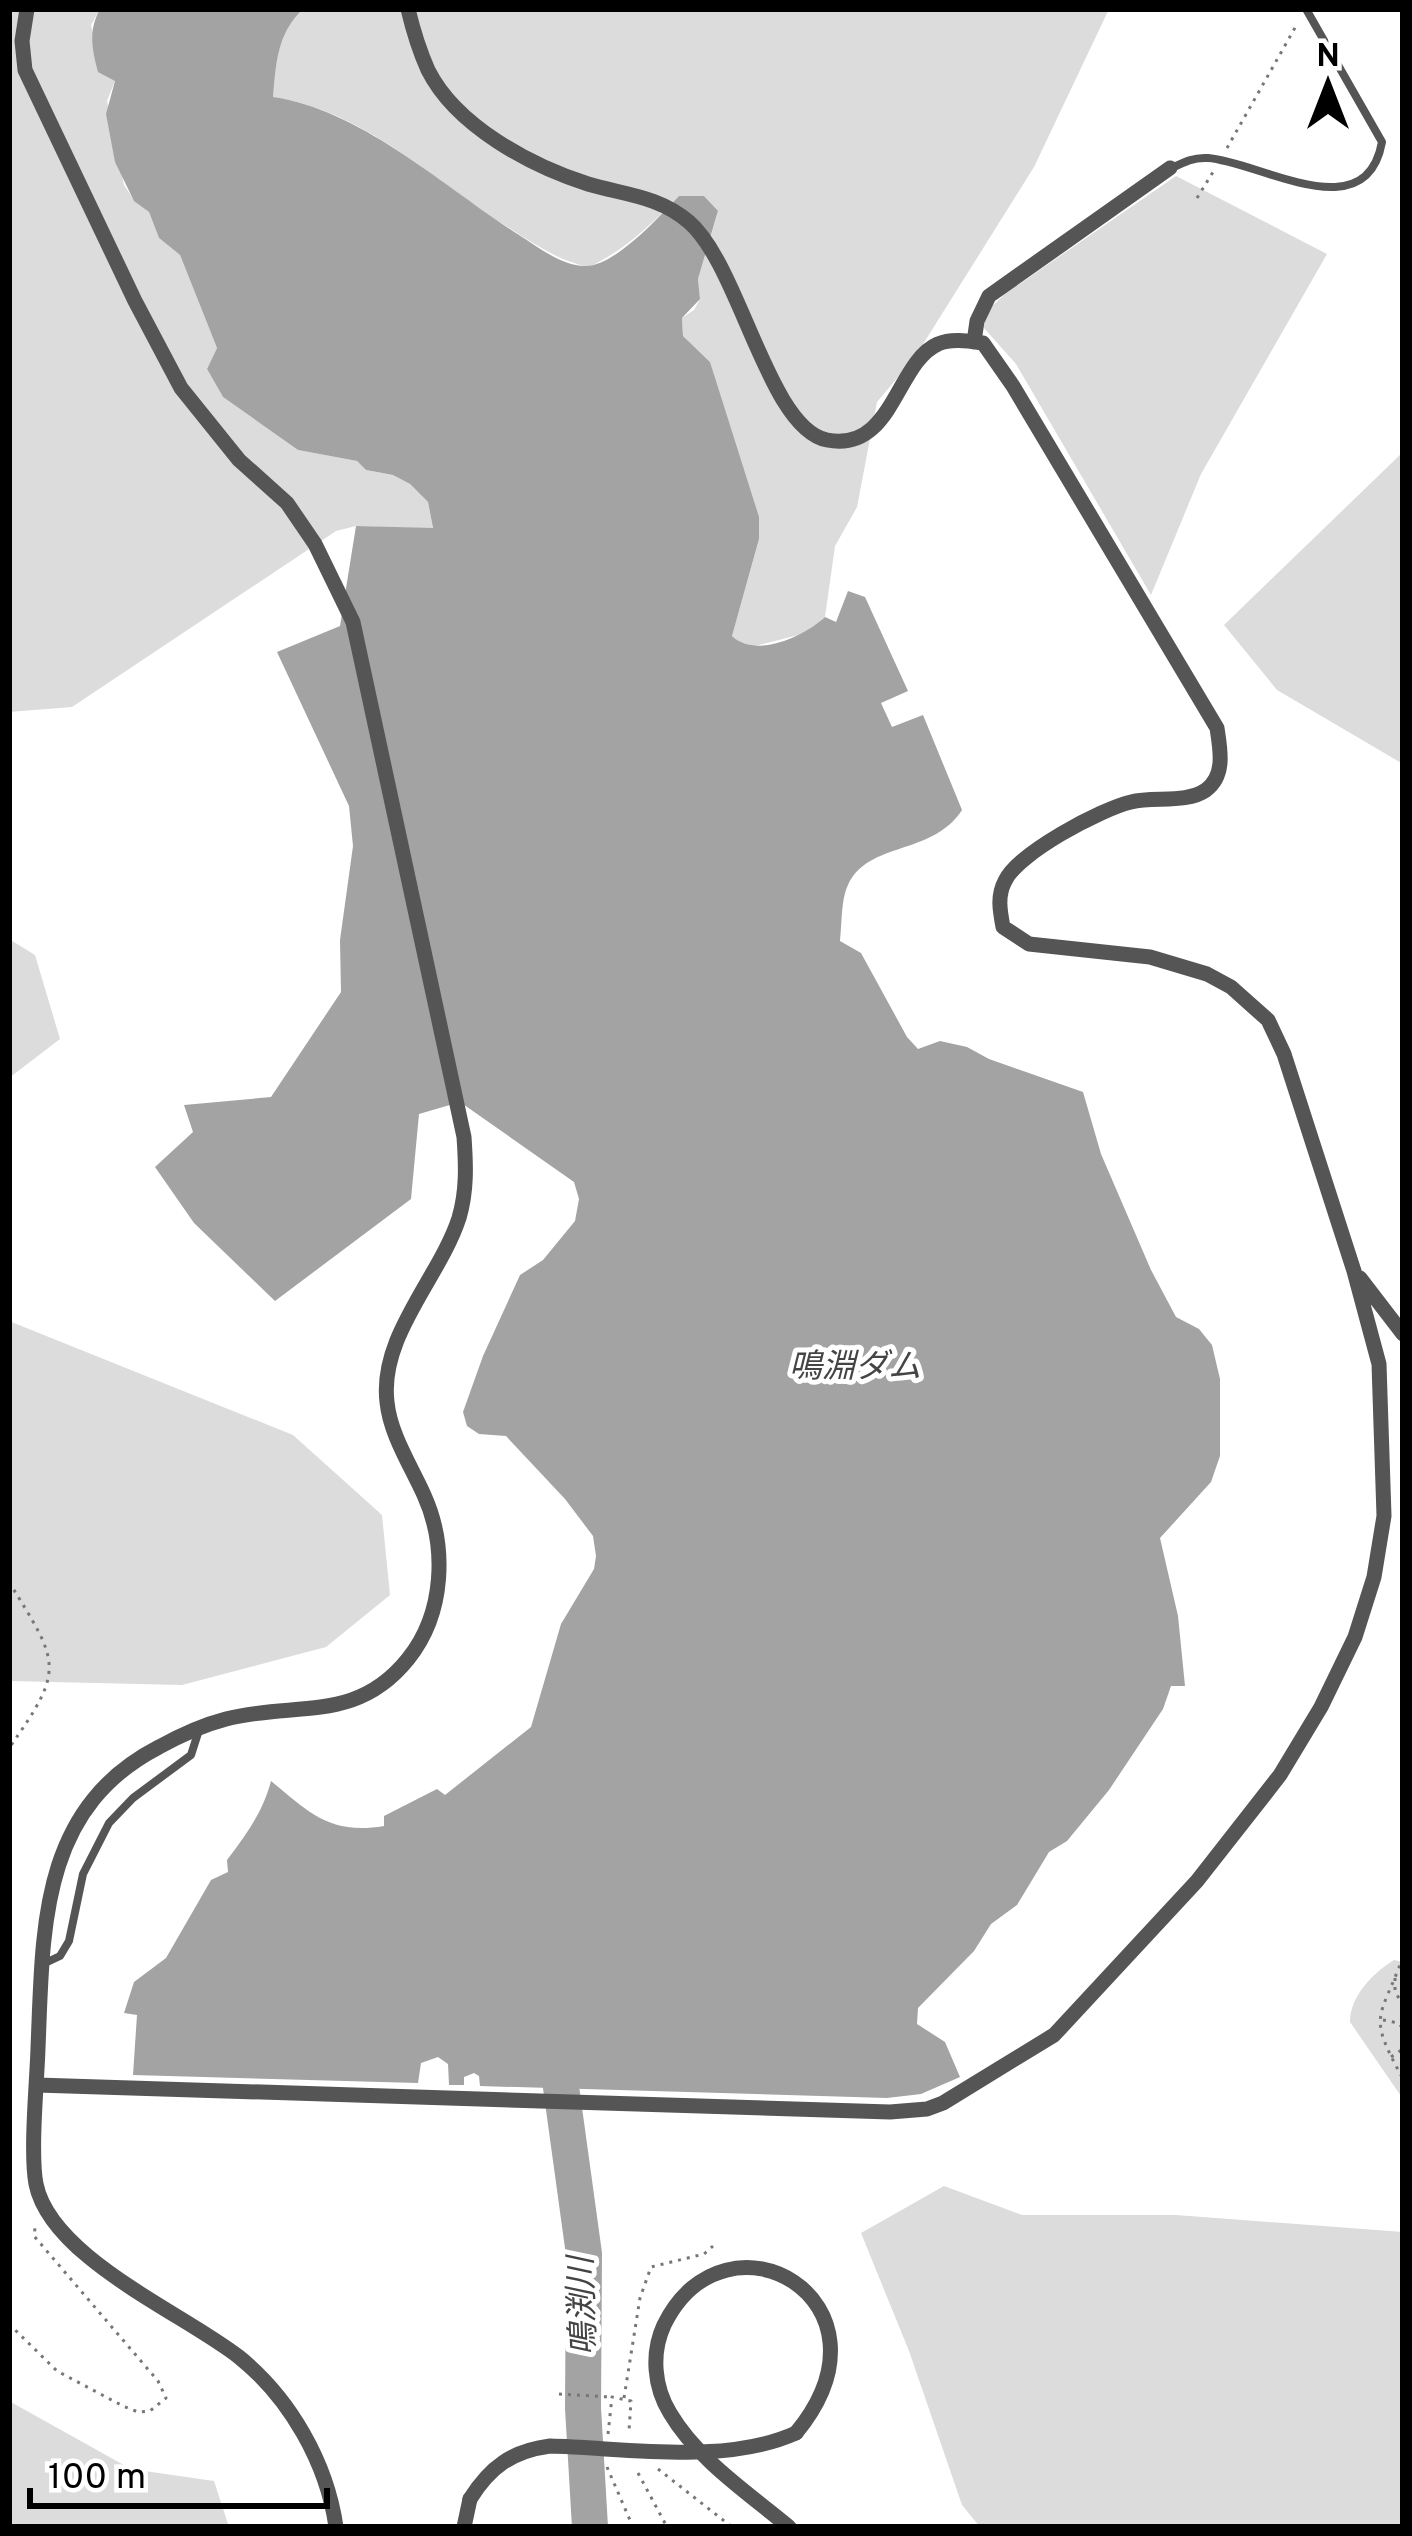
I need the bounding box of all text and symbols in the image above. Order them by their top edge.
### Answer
north arrow [1268,24,1388,144]
text: N [1316,37,1340,79]
water label: 鳴淵ダム [789,1348,921,1390]
water label: 鳴渕川 [562,2253,608,2356]
scale bar [30,2434,327,2508]
text: 100 m [48,2456,146,2502]

